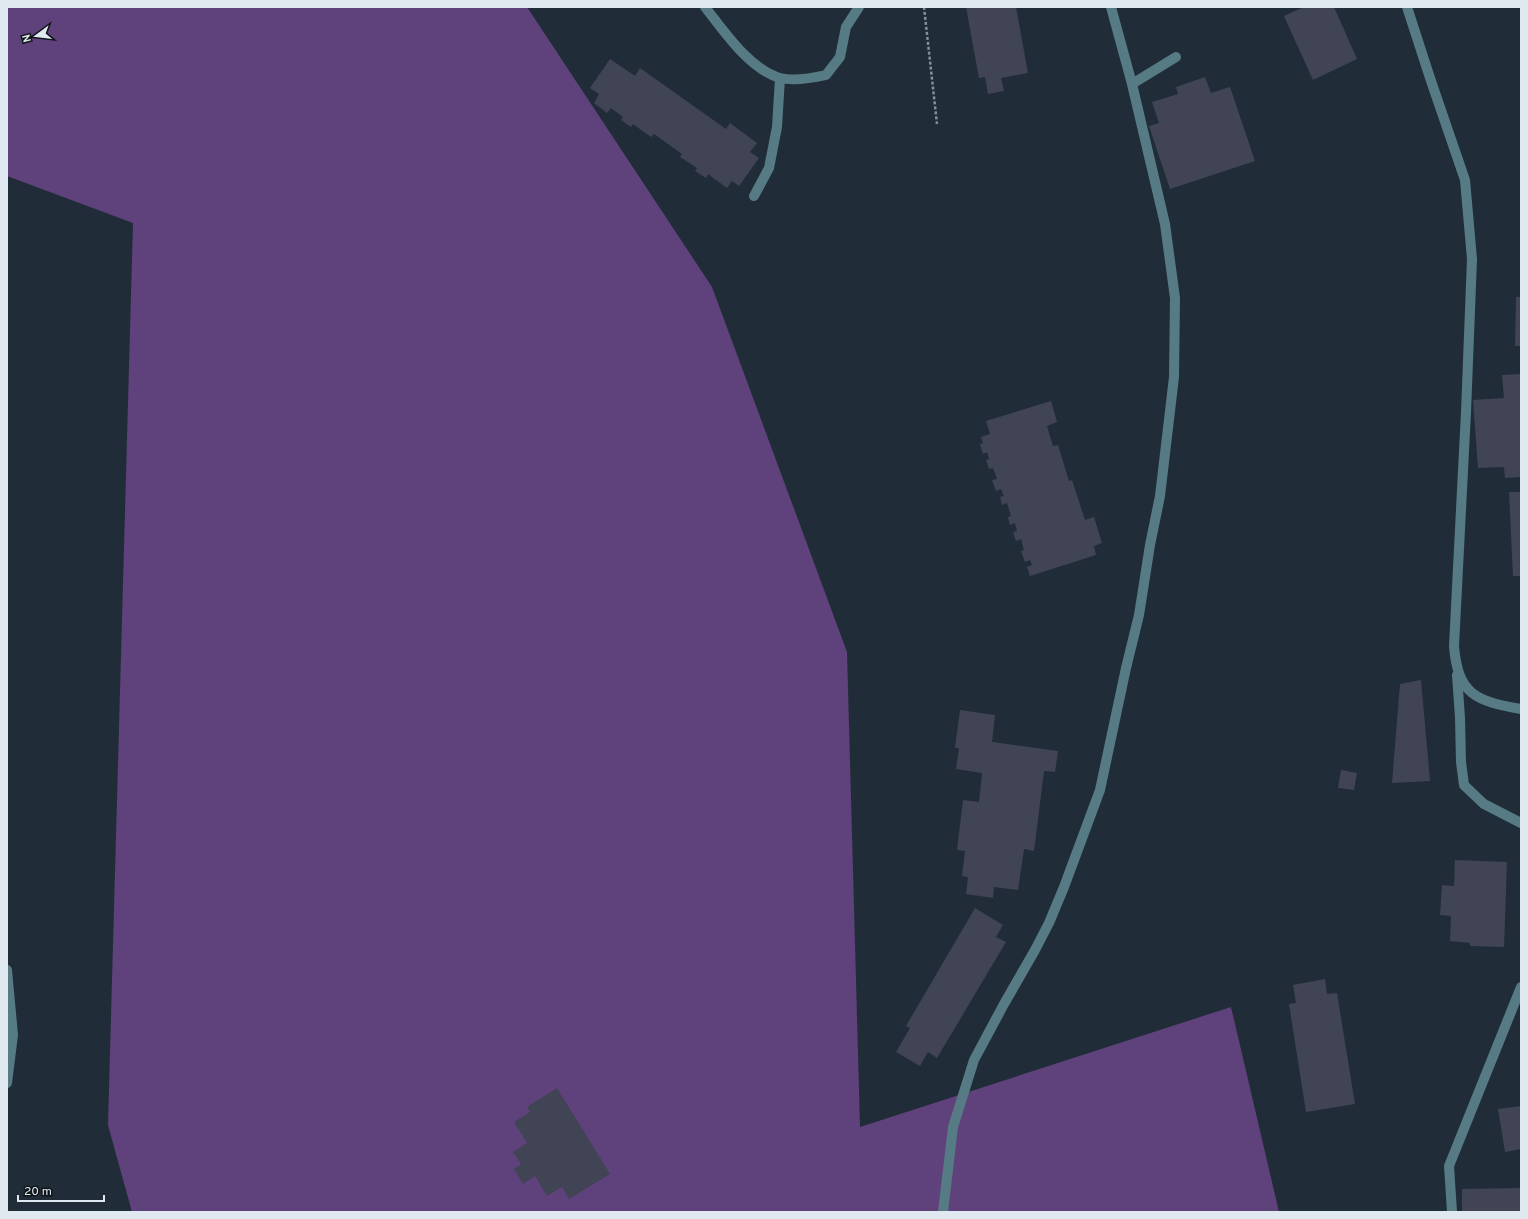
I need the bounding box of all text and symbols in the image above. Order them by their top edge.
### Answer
north arrow [16,16,56,56]
text: N [20,33,35,44]
scale bar [18,1177,104,1203]
text: 20 m [24,1184,52,1200]

